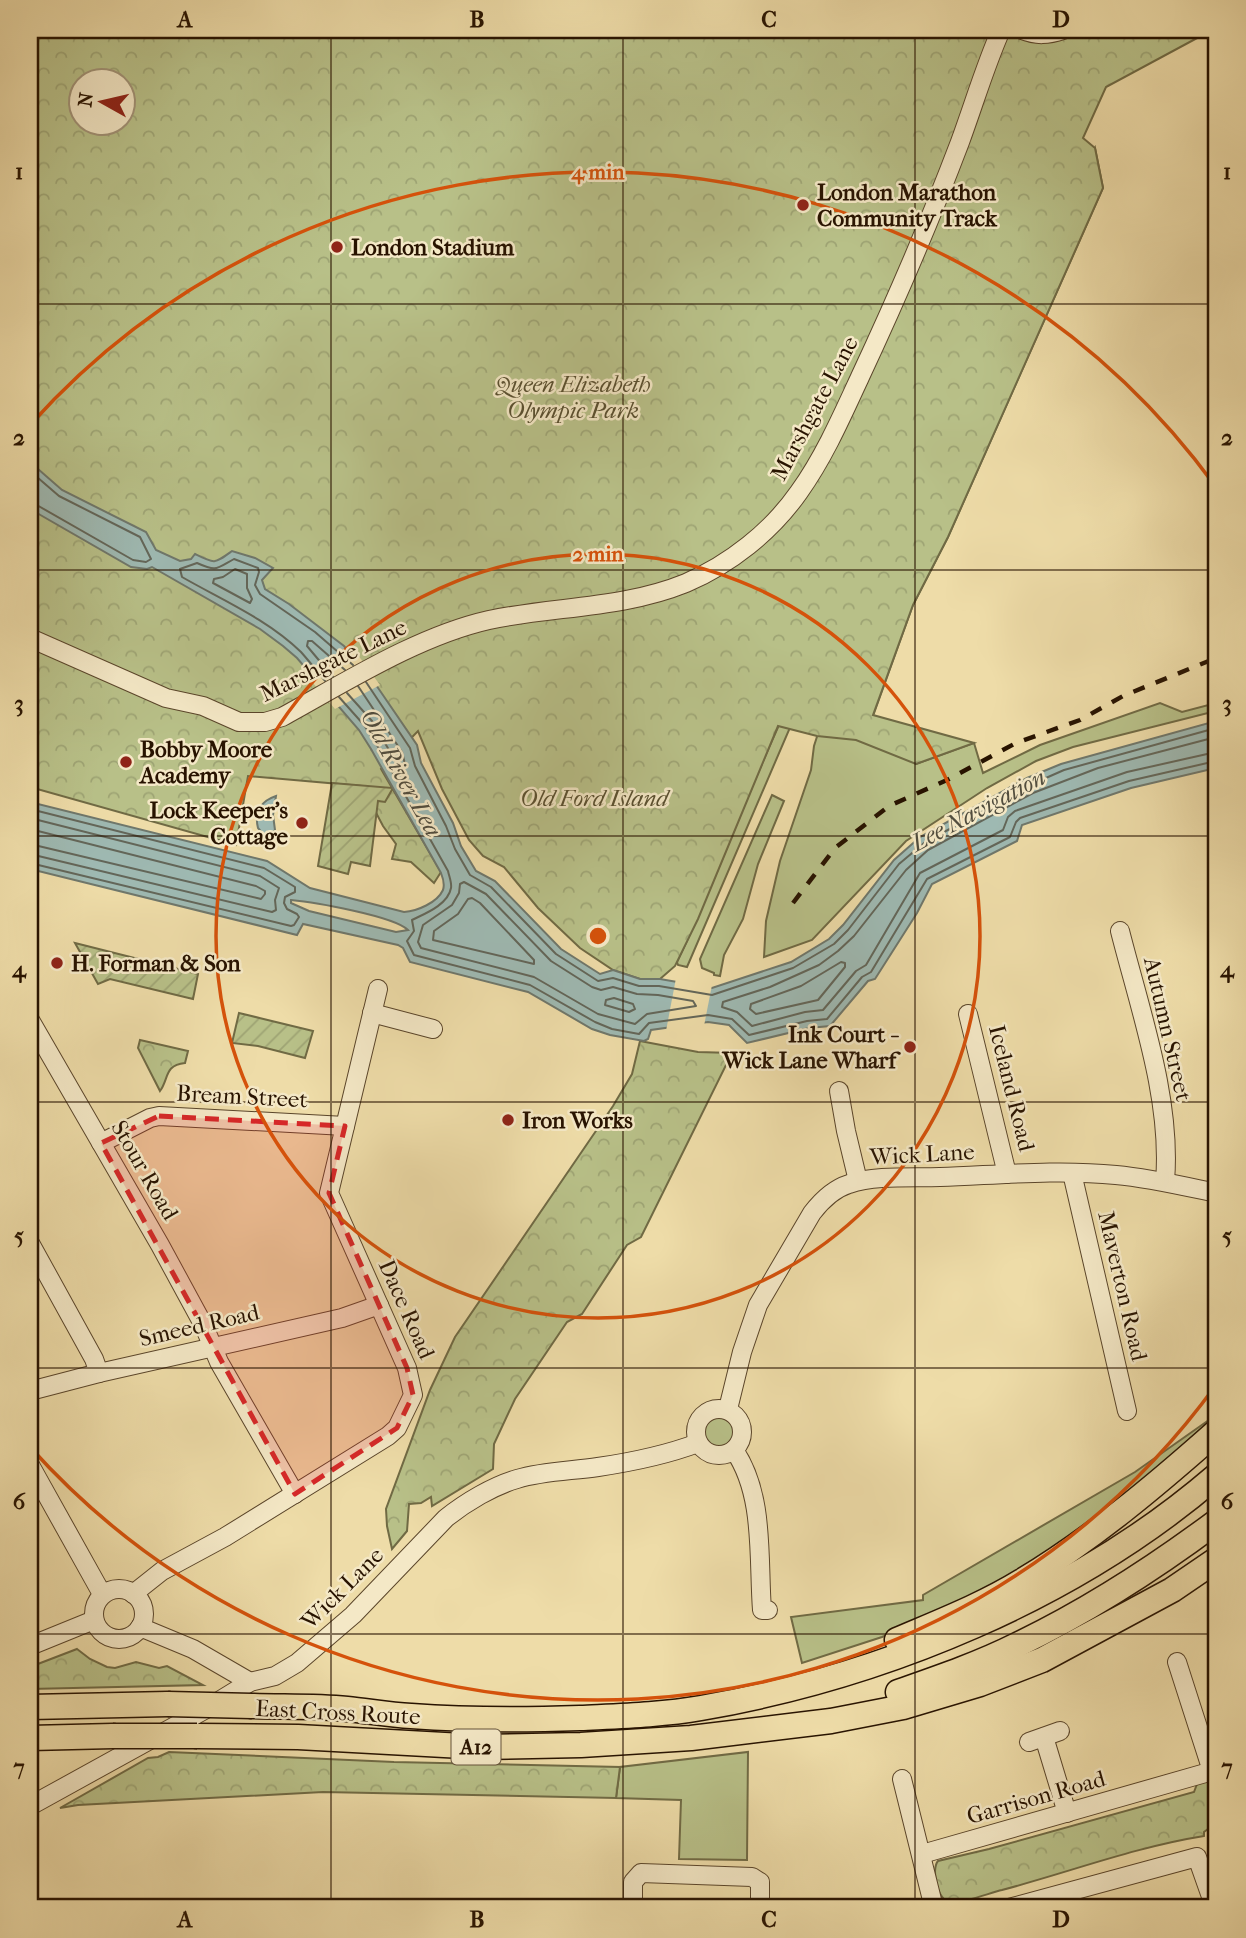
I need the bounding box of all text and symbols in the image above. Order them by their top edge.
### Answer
text: A [176,6,194,33]
text: B [470,6,485,33]
text: C [761,6,777,33]
text: D [1052,6,1070,33]
north arrow [66,66,136,136]
text: N [74,91,98,108]
text: 1 [15,158,23,185]
text: 1 [1223,158,1231,185]
text: 4 min [571,160,625,185]
place label: London Marathon Community Track [817,179,998,232]
marker: London Marathon Community Track [795,197,811,213]
place label: London Stadium [351,234,515,261]
marker: London Stadium [329,239,345,255]
street label: Marshgate Lane [765,332,864,485]
park label: Queen Elizabeth Olympic Park [494,371,651,424]
text: 2 [13,424,25,451]
text: 2 [1221,424,1233,451]
text: 2 min [572,542,624,566]
street label: Marshgate Lane [256,613,411,708]
text: 3 [14,690,24,717]
text: 3 [1222,690,1232,717]
water label: Old River Lea [355,704,447,842]
place label: Bobby Moore Academy [138,736,273,789]
marker: Bobby Moore Academy [118,754,134,770]
water label: Lee Navigation [904,763,1050,858]
park label: Old Ford Island [520,785,671,812]
place label: Lock Keeper's Cottage [150,797,289,850]
marker: Lock Keeper's Cottage [294,815,310,831]
centre of rings [586,924,610,948]
place label: H. Forman & Son [71,950,241,977]
street label: Autumn Street [1138,954,1197,1104]
marker: H. Forman & Son [49,955,65,971]
text: 4 [11,956,27,983]
text: 4 [1219,956,1235,983]
place label: Ink Court - Wick Lane Wharf [721,1021,901,1074]
street label: Iceland Road [983,1022,1040,1154]
marker: Ink Court - Wick Lane Wharf [902,1039,918,1055]
street label: Bream Street [176,1080,308,1113]
place label: Iron Works [522,1107,633,1134]
marker: Iron Works [500,1112,516,1128]
street label: Stour Road [105,1116,184,1225]
street label: Wick Lane [868,1138,975,1171]
street label: Maverton Road [1092,1209,1153,1364]
text: 5 [14,1222,24,1249]
text: 5 [1222,1222,1232,1249]
street label: Dace Road [373,1255,441,1363]
street label: Smeed Road [136,1298,262,1352]
text: 6 [13,1488,26,1515]
text: 6 [1221,1488,1234,1515]
street label: Wick Lane [295,1542,389,1636]
street label: East Cross Route [255,1695,421,1730]
road number: A12 [452,1730,500,1764]
text: 7 [12,1754,25,1781]
text: 7 [1220,1754,1233,1781]
street label: Garrison Road [964,1765,1109,1830]
text: A [176,1906,194,1933]
text: B [470,1906,485,1933]
text: C [761,1906,777,1933]
text: D [1052,1906,1070,1933]

